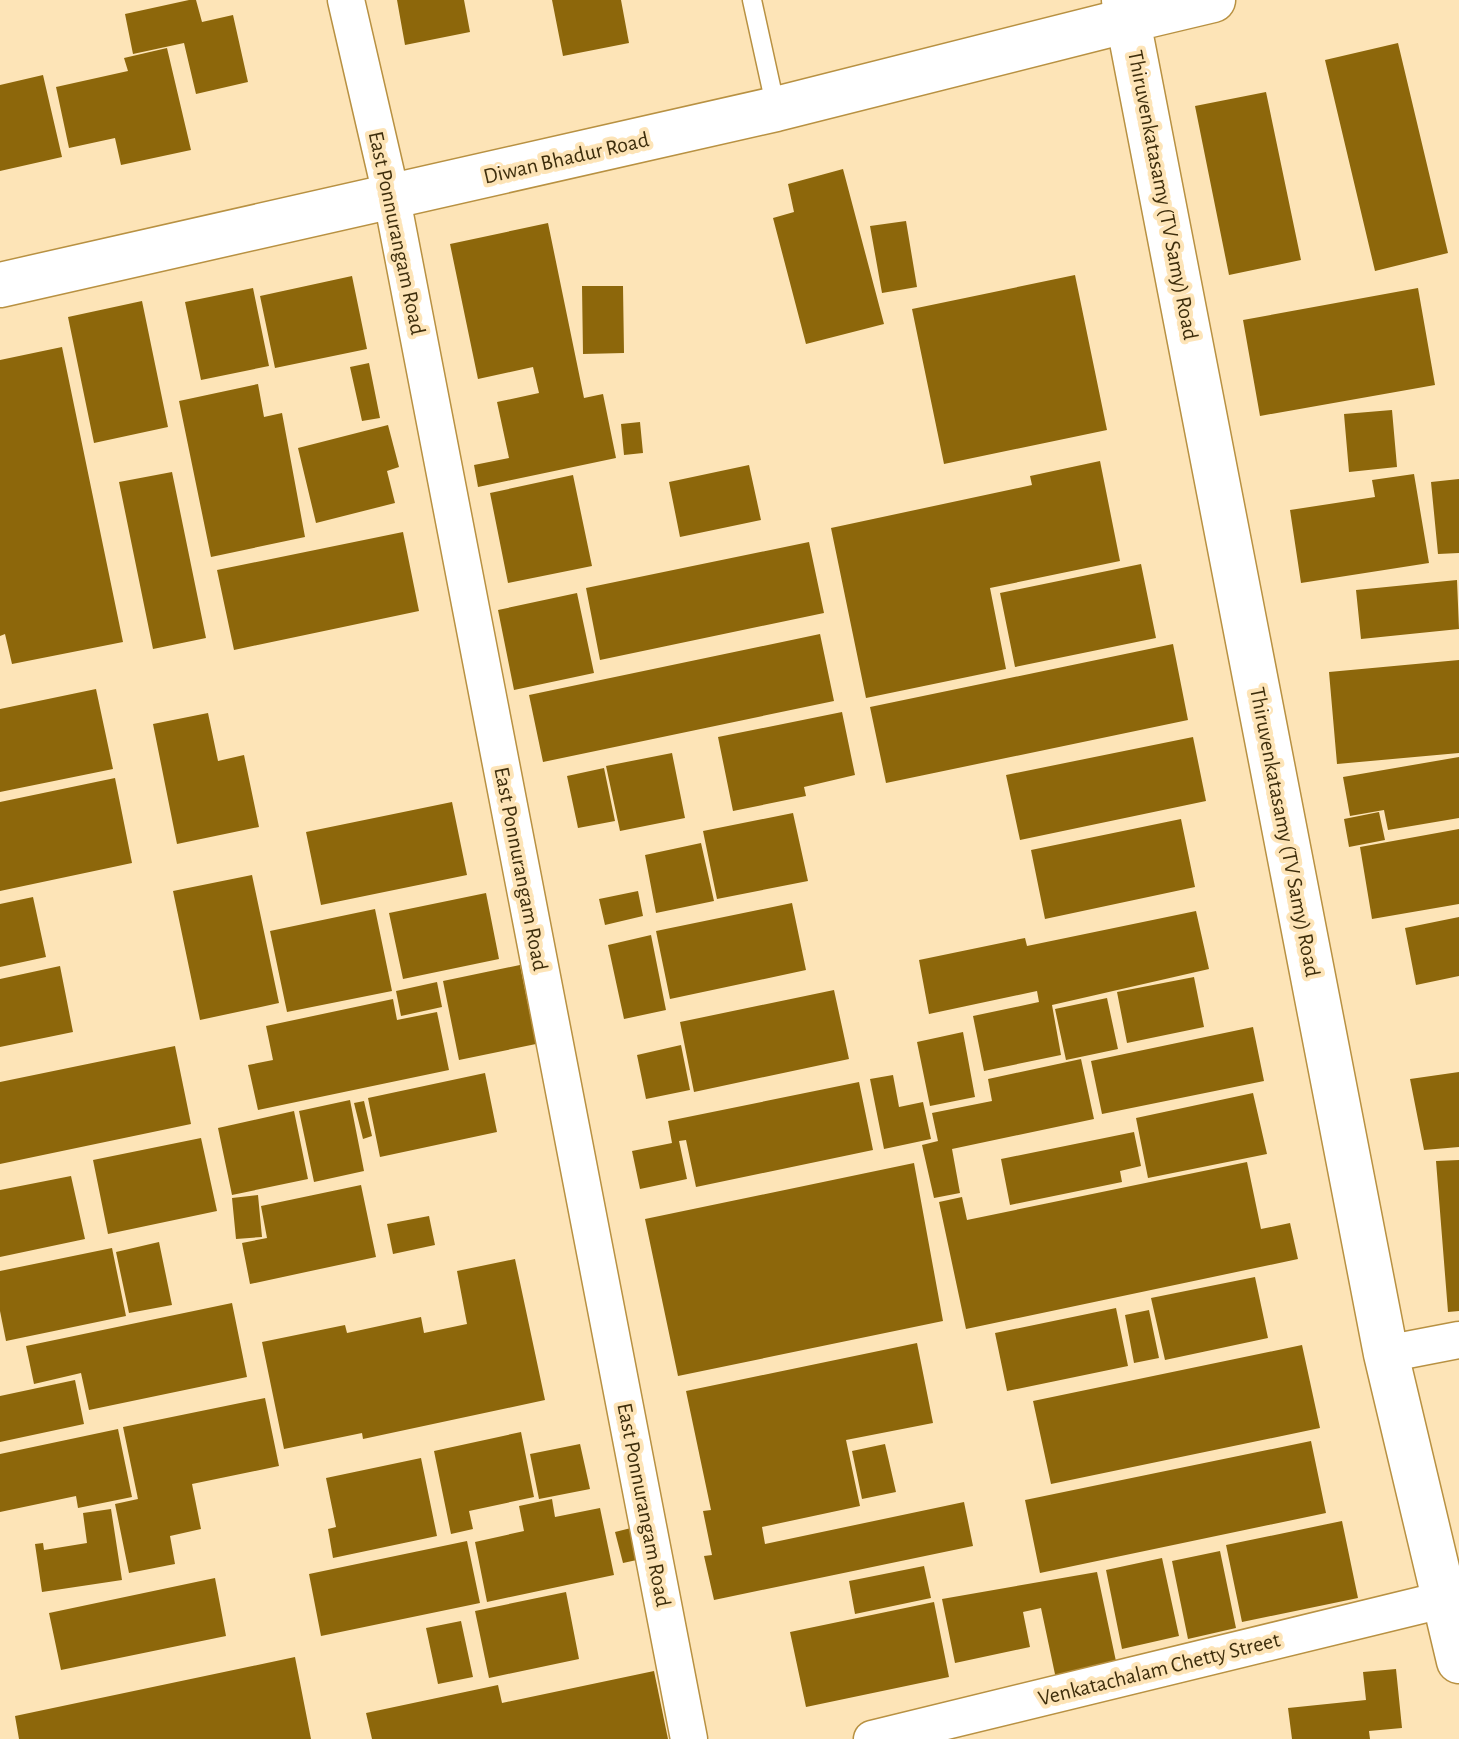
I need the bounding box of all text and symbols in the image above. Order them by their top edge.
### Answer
street label: Thiruvenkatasamy (TV Samy) Road [1124,48,1202,342]
street label: Diwan Bhadur Road [481,128,651,188]
street label: East Ponnurangam Road [365,129,429,337]
street label: Thiruvenkatasamy (TV Samy) Road [1246,685,1324,979]
street label: East Ponnurangam Road [490,765,552,973]
street label: East Ponnurangam Road [613,1401,675,1609]
street label: Venkatachalam Chetty Street [1036,1628,1282,1710]

